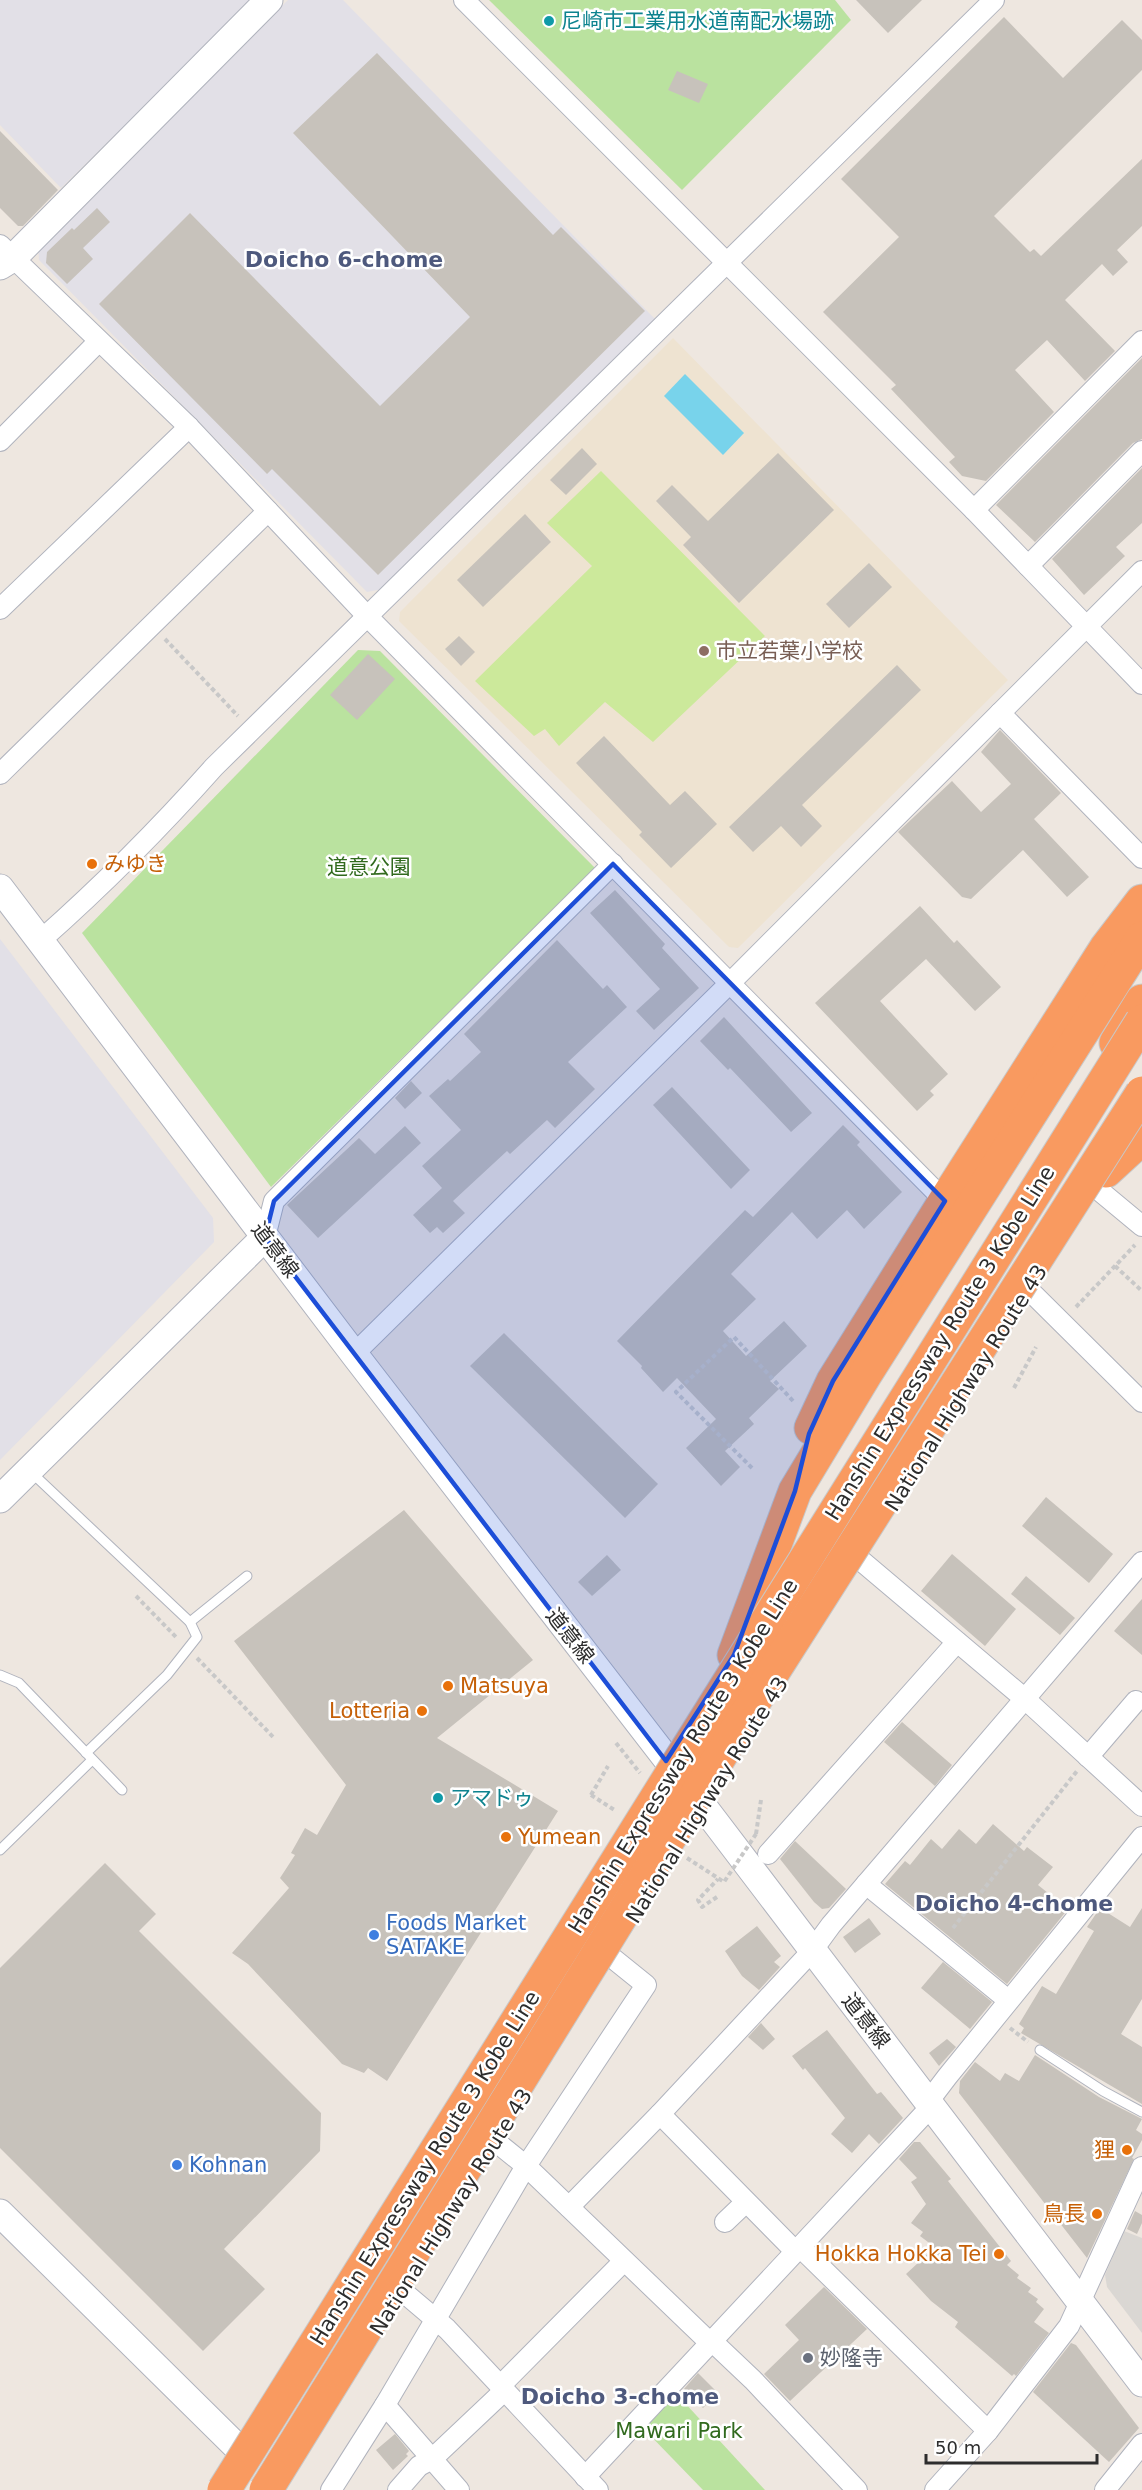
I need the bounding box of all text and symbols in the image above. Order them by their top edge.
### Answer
place label: 尼崎市工業用水道南配水場跡 [561,9,834,33]
marker: 尼崎市工業用水道南配水場跡 [542,14,556,28]
district label: Doicho 6-chome [245,247,443,272]
place label: 市立若葉小学校 [716,639,863,663]
marker: 市立若葉小学校 [697,644,711,658]
place label: みゆき [104,852,167,876]
park label: 道意公園 [327,855,411,879]
marker: みゆき [85,857,99,871]
street label: Hanshin Expressway Route 3 Kobe Line [820,1161,1060,1525]
street label: 道意線 [246,1218,304,1282]
street label: National Highway Route 43 [880,1260,1052,1516]
street label: Hanshin Expressway Route 3 Kobe Line [563,1574,803,1938]
street label: 道意線 [541,1604,599,1668]
street label: National Highway Route 43 [621,1672,793,1928]
place label: Matsuya [460,1674,549,1698]
marker: Matsuya [441,1679,455,1693]
place label: Lotteria [329,1699,410,1723]
marker: Lotteria [415,1704,429,1718]
place label: アマドゥ [450,1786,534,1810]
marker: アマドゥ [431,1791,445,1805]
place label: Yumean [517,1825,601,1849]
marker: Yumean [499,1830,513,1844]
district label: Doicho 4-chome [915,1891,1113,1916]
place label: Foods Market SATAKE [386,1911,526,1959]
marker: Foods Market SATAKE [367,1928,381,1942]
street label: Hanshin Expressway Route 3 Kobe Line [305,1986,545,2350]
street label: 道意線 [837,1989,895,2053]
street label: National Highway Route 43 [365,2084,537,2340]
place label: 狸 [1094,2138,1115,2162]
marker: 狸 [1120,2143,1134,2157]
place label: Kohnan [189,2153,267,2177]
marker: Kohnan [170,2158,184,2172]
place label: 鳥長 [1043,2202,1085,2226]
marker: 鳥長 [1090,2207,1104,2221]
place label: Hokka Hokka Tei [815,2242,987,2266]
marker: Hokka Hokka Tei [992,2247,1006,2261]
place label: 妙隆寺 [820,2346,883,2370]
marker: 妙隆寺 [801,2351,815,2365]
district label: Doicho 3-chome [521,2384,719,2409]
park label: Mawari Park [615,2419,744,2443]
scale bar [926,2427,1097,2465]
text: 50 m [935,2437,981,2458]

